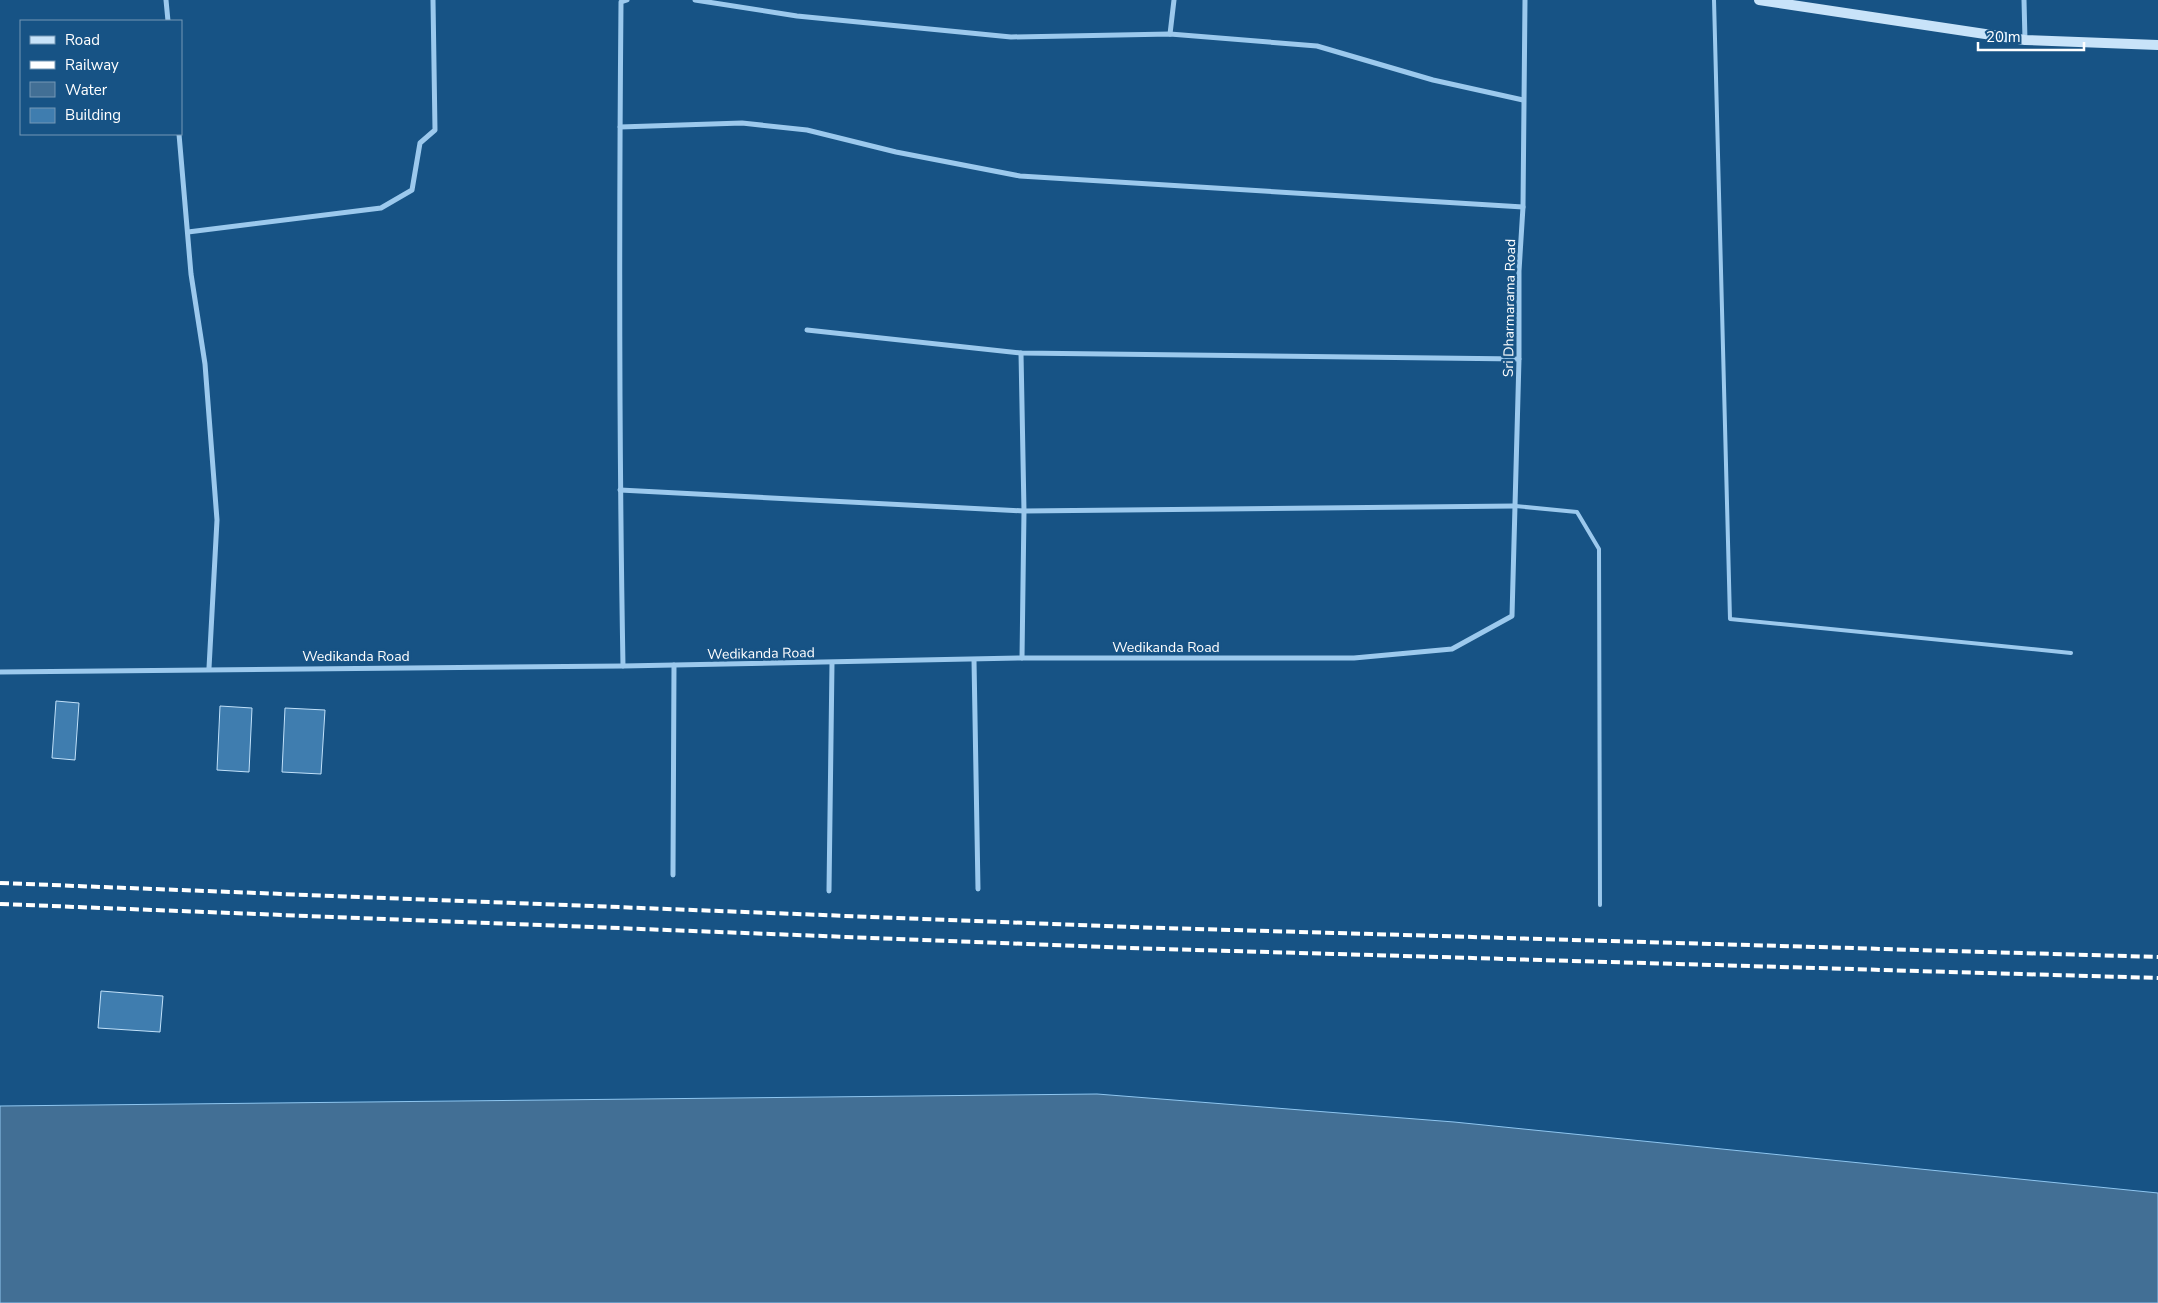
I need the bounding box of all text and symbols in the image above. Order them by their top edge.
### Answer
legend [20,20,182,135]
scale bar [1978,20,2084,52]
text: 20 m [1986,27,2021,47]
text: Road [65,30,100,50]
text: Railway [65,55,119,75]
text: Water [65,80,108,100]
text: Building [65,105,121,125]
street label: Sri Dharmarama Road [1499,239,1520,377]
street label: Wedikanda Road [1112,638,1220,657]
street label: Wedikanda Road [707,643,815,664]
street label: Wedikanda Road [302,647,410,666]

